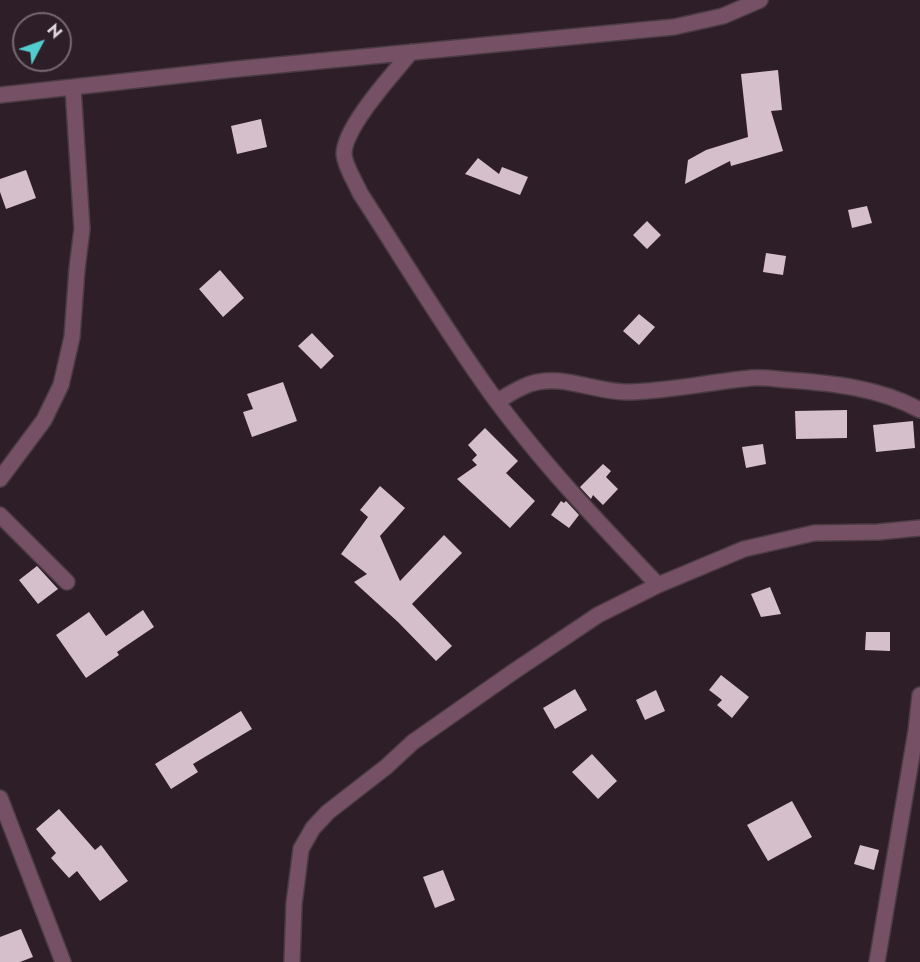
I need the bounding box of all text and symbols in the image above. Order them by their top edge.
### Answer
north arrow [12,12,72,72]
text: N [42,19,67,44]

